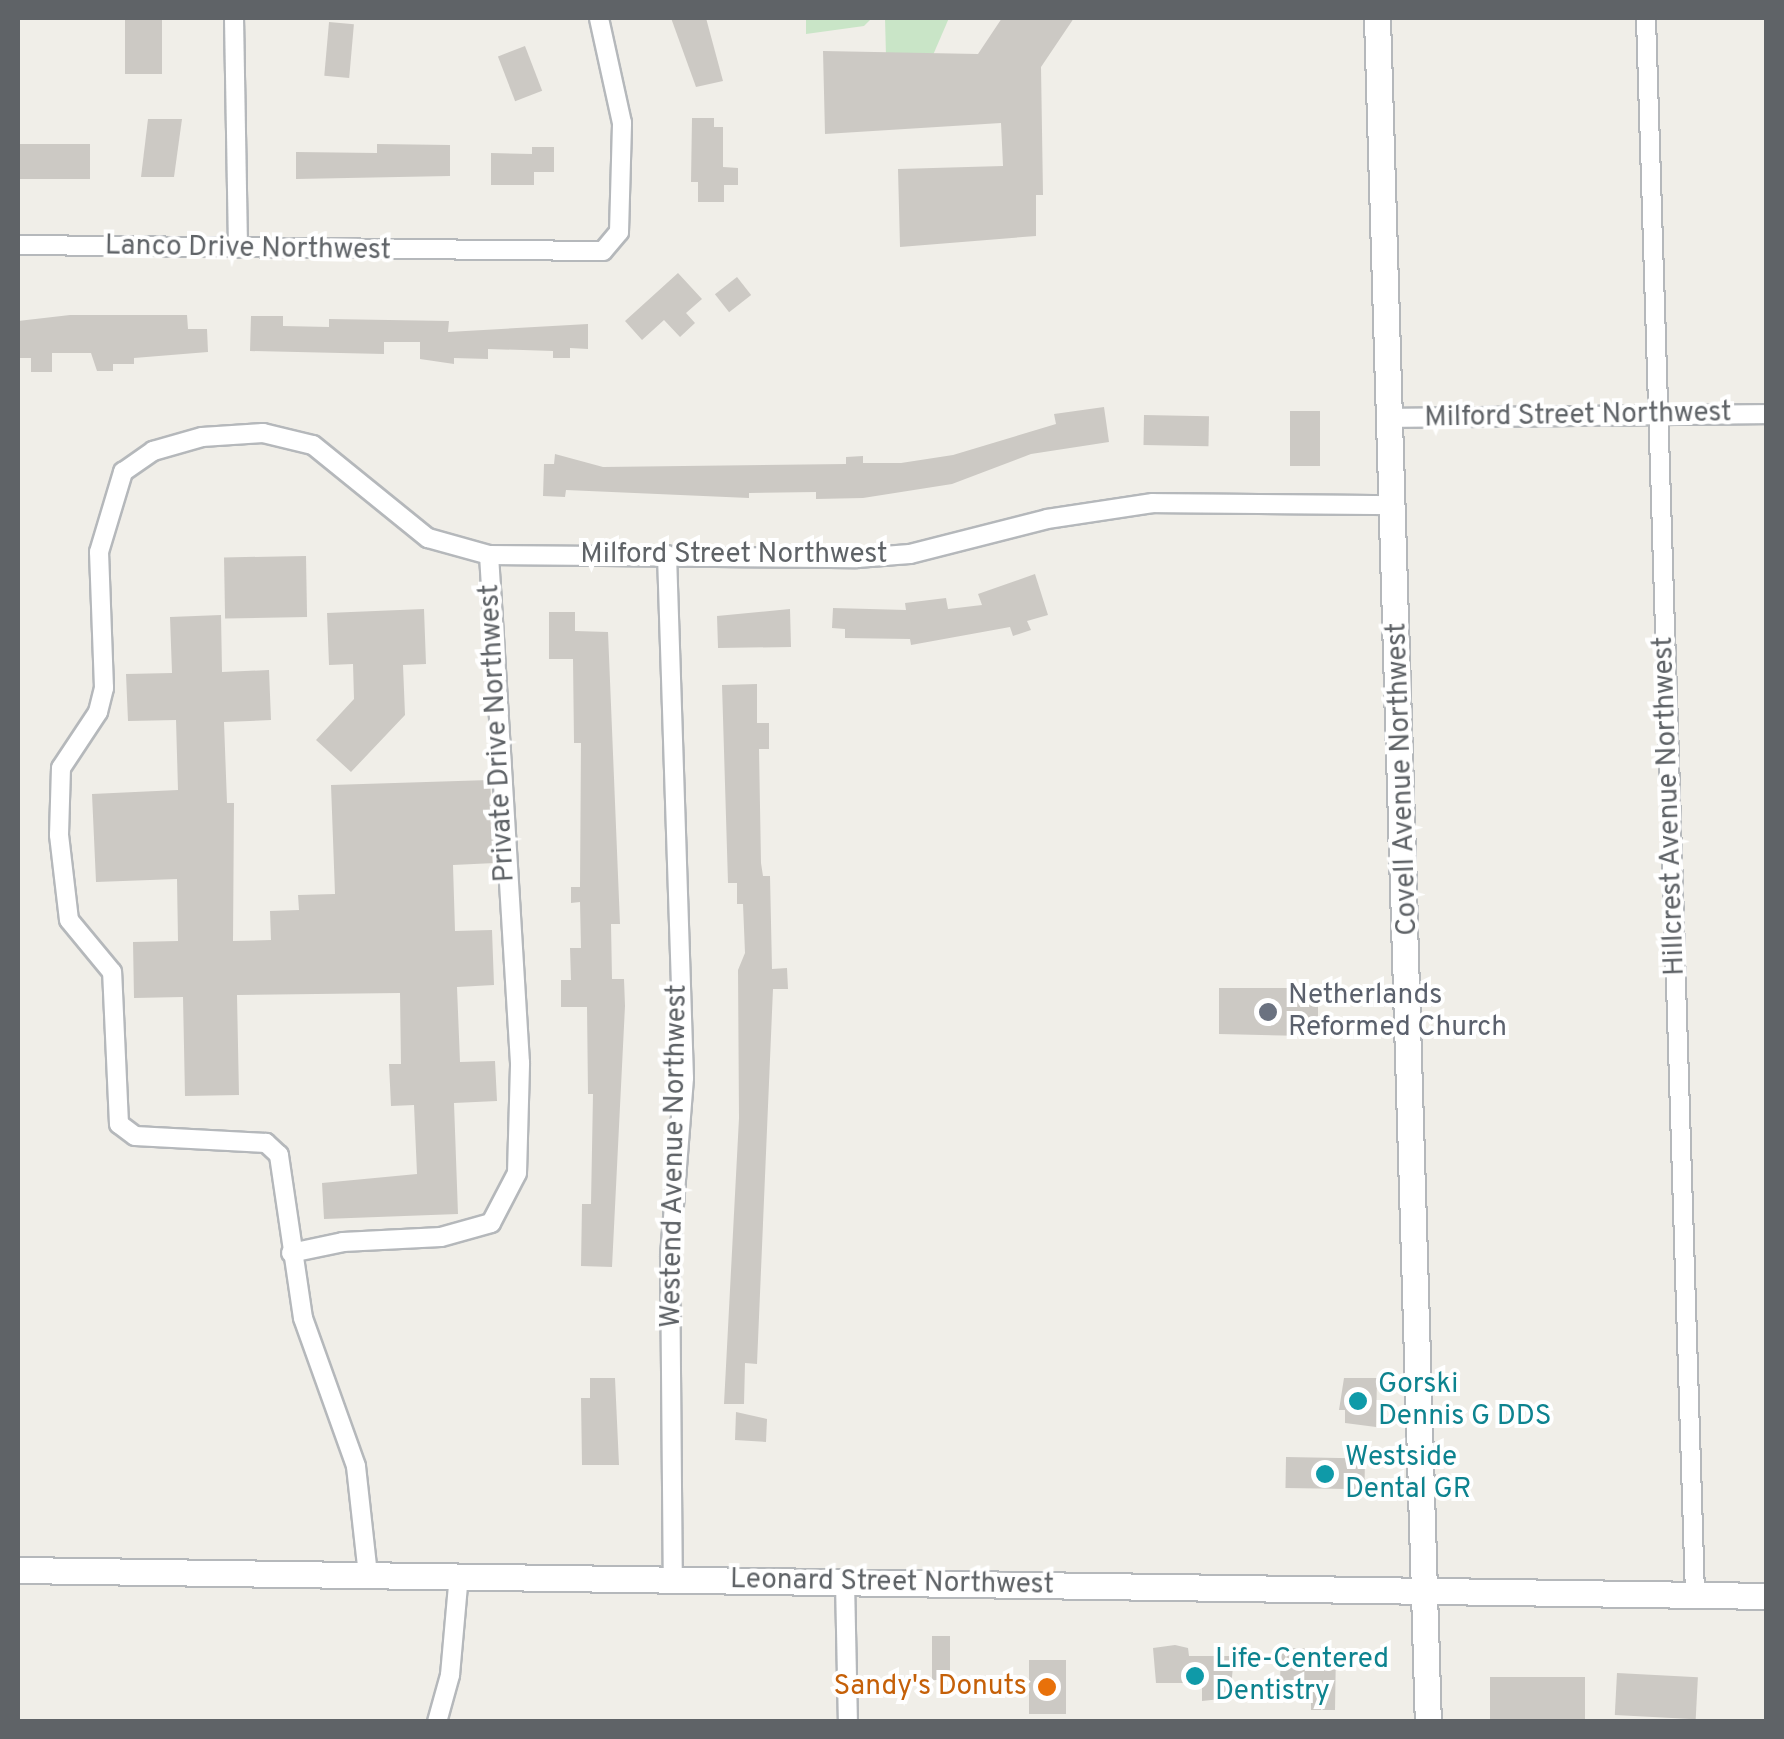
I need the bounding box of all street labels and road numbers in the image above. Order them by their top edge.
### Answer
street label: Lanco Drive Northwest [105,230,391,268]
street label: Milford Street Northwest [1424,397,1732,435]
street label: Milford Street Northwest [580,538,888,572]
street label: Private Drive Northwest [473,583,523,883]
street label: Covell Avenue Northwest [1381,621,1425,937]
street label: Hillcrest Avenue Northwest [1647,635,1693,977]
street label: Westend Avenue Northwest [655,983,695,1329]
street label: Leonard Street Northwest [730,1563,1054,1603]

